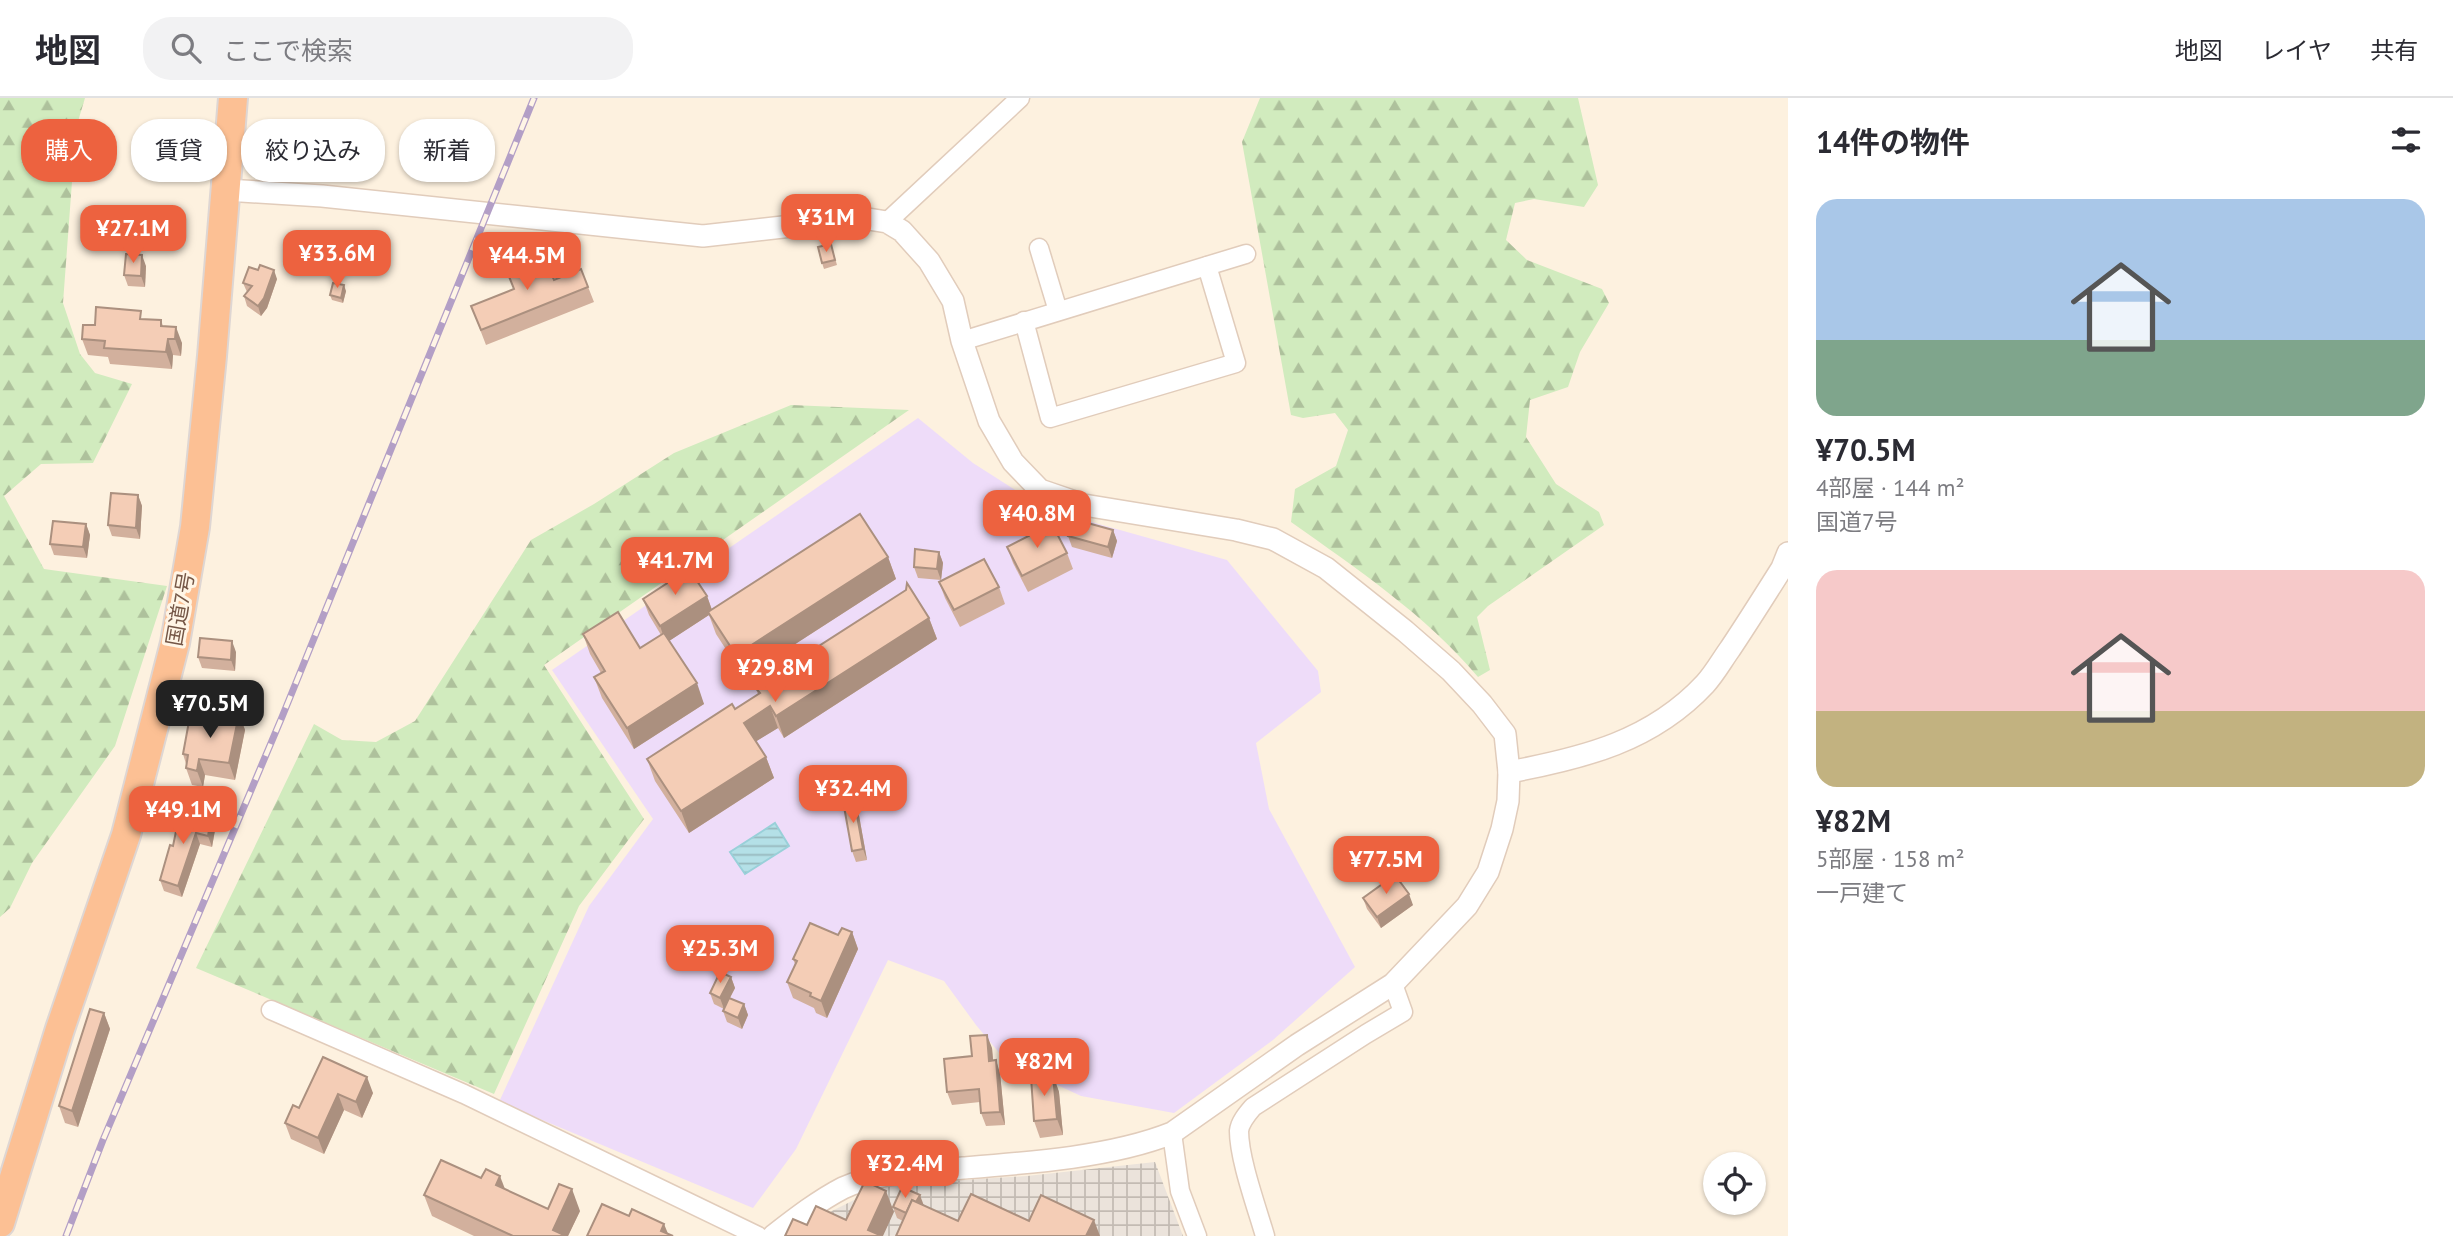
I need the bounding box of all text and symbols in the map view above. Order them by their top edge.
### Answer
search box [143,17,633,80]
text: 地図 [35,28,101,71]
icon: search [167,29,205,67]
text: ここで検索 [223,34,353,67]
text: 地図 [2175,35,2223,66]
text: レイヤ [2261,35,2332,66]
text: 共有 [2370,35,2418,66]
chip: 購入 [21,119,117,182]
chip: 賃貸 [131,119,227,182]
chip: 絞り込み [241,119,385,182]
chip: 新着 [399,119,495,182]
icon: filters [2387,121,2425,159]
text: 14件の物件 [1816,122,1970,161]
pin: ¥31M [785,194,867,254]
text: ¥31M [797,202,855,231]
pin: ¥27.1M [76,206,190,265]
text: ¥27.1M [96,213,170,242]
pin: ¥33.6M [280,230,394,290]
pin: ¥44.5M [470,232,584,292]
text: ¥33.6M [299,238,375,267]
text: ¥44.5M [489,240,565,269]
icon: home [2058,244,2184,370]
text: ¥70.5M [1816,430,1915,469]
text: 4部屋 · 144 m² [1816,473,1964,502]
pin: ¥40.8M [980,490,1094,550]
text: ¥40.8M [999,498,1075,527]
text: 国道7号 [1816,507,1898,536]
pin: ¥41.7M [618,538,732,597]
text: ¥41.7M [637,545,713,574]
street label: 国道7号 [160,570,200,648]
icon: home [2058,615,2184,741]
pin: ¥29.8M [718,644,832,704]
text: ¥29.8M [737,652,813,681]
pin: ¥70.5M [153,680,267,740]
text: ¥70.5M [172,688,248,717]
pin: ¥32.4M [796,766,910,825]
text: ¥32.4M [815,773,891,802]
pin: ¥49.1M [126,786,240,846]
text: ¥49.1M [145,794,221,823]
text: ¥82M [1816,801,1891,840]
pin: ¥77.5M [1329,836,1443,896]
text: ¥77.5M [1349,844,1423,873]
text: 5部屋 · 158 m² [1816,844,1964,873]
text: 一戸建て [1816,878,1908,907]
pin: ¥25.3M [663,926,777,985]
text: ¥25.3M [682,933,758,962]
pin: ¥82M [1003,1038,1085,1098]
text: ¥82M [1015,1046,1073,1075]
pin: ¥32.4M [848,1140,962,1200]
text: ¥32.4M [867,1148,943,1177]
map controls [1703,1152,1766,1215]
button: locate [1703,1152,1766,1215]

